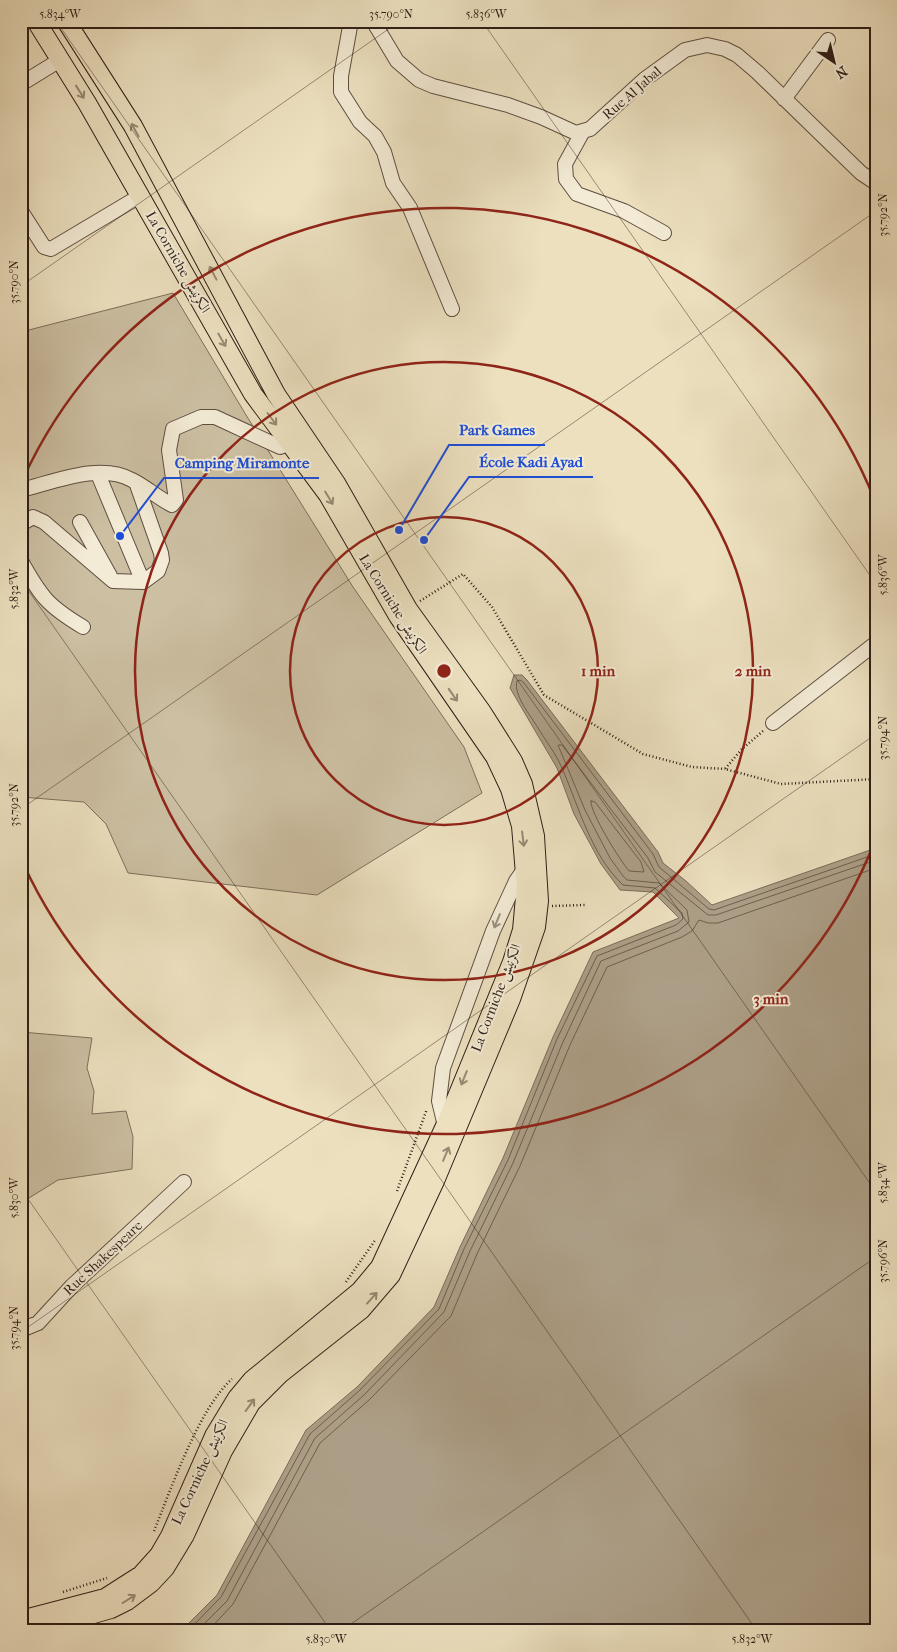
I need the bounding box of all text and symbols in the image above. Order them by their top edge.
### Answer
text: 5.834°W [39,7,82,21]
text: 35.790°N [369,7,413,21]
text: 5.836°W [465,7,508,21]
north arrow [810,38,860,88]
text: N [832,62,850,82]
street label: Rue Al Jabal [599,63,665,123]
one-way arrow [76,85,86,99]
one-way arrow [130,123,140,138]
text: 35.792°N [876,193,890,237]
street label: La Corniche الكرنيش [141,208,214,316]
text: 35.790°N [7,260,21,304]
one-way arrow [208,266,217,281]
one-way arrow [218,332,228,346]
one-way arrow [267,412,277,426]
callout: Park Games [449,415,545,445]
text: Park Games [459,421,535,439]
callout: École Kadi Ayad [469,447,593,477]
callout: Camping Miramonte [164,448,319,478]
text: École Kadi Ayad [479,453,584,471]
text: Camping Miramonte [175,454,310,472]
one-way arrow [325,490,335,504]
street label: La Corniche الكرنيش [355,551,431,658]
text: 5.836°W [876,553,890,596]
text: 5.832°W [7,567,21,609]
centre of rings [435,662,453,680]
text: 1 min [581,662,615,680]
text: 2 min [735,662,772,680]
one-way arrow [448,687,458,701]
text: 35.794°N [876,716,890,760]
text: 35.792°N [7,783,21,827]
one-way arrow [518,831,528,847]
one-way arrow [492,913,502,928]
street label: La Corniche الكرنيش [468,941,525,1055]
text: 3 min [754,990,789,1008]
one-way arrow [459,1070,469,1085]
one-way arrow [442,1147,452,1162]
text: 5.834°W [876,1161,890,1204]
text: 5.830°W [7,1176,21,1219]
street label: Rue Shakespeare [60,1217,146,1299]
text: 35.796°N [876,1239,890,1283]
one-way arrow [366,1291,378,1304]
text: 35.794°N [7,1306,21,1350]
one-way arrow [245,1399,256,1412]
street label: La Corniche الكرنيش [168,1416,233,1528]
one-way arrow [122,1594,136,1604]
text: 5.830°W [305,1632,348,1646]
text: 5.832°W [732,1632,774,1646]

